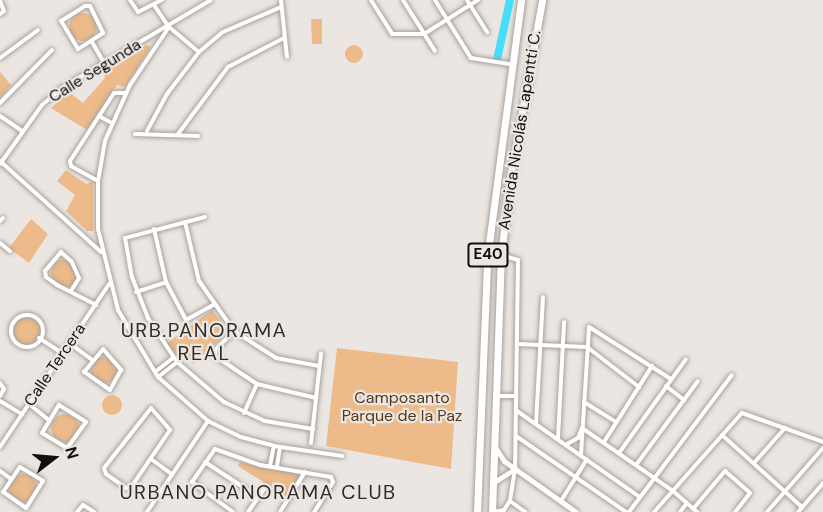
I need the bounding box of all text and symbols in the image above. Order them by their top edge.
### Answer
street label: Avenida Nicolás Lapentti C. [495,29,545,231]
street label: Calle Segunda [45,35,145,107]
road number: E40 [467,243,509,267]
district label: URB.PANORAMA REAL [121,318,287,365]
street label: Calle Tercera [20,320,90,410]
park label: Camposanto Parque de la Paz [342,388,462,426]
north arrow [24,428,84,488]
text: N [60,444,83,461]
district label: URBANO PANORAMA CLUB [119,480,397,504]

